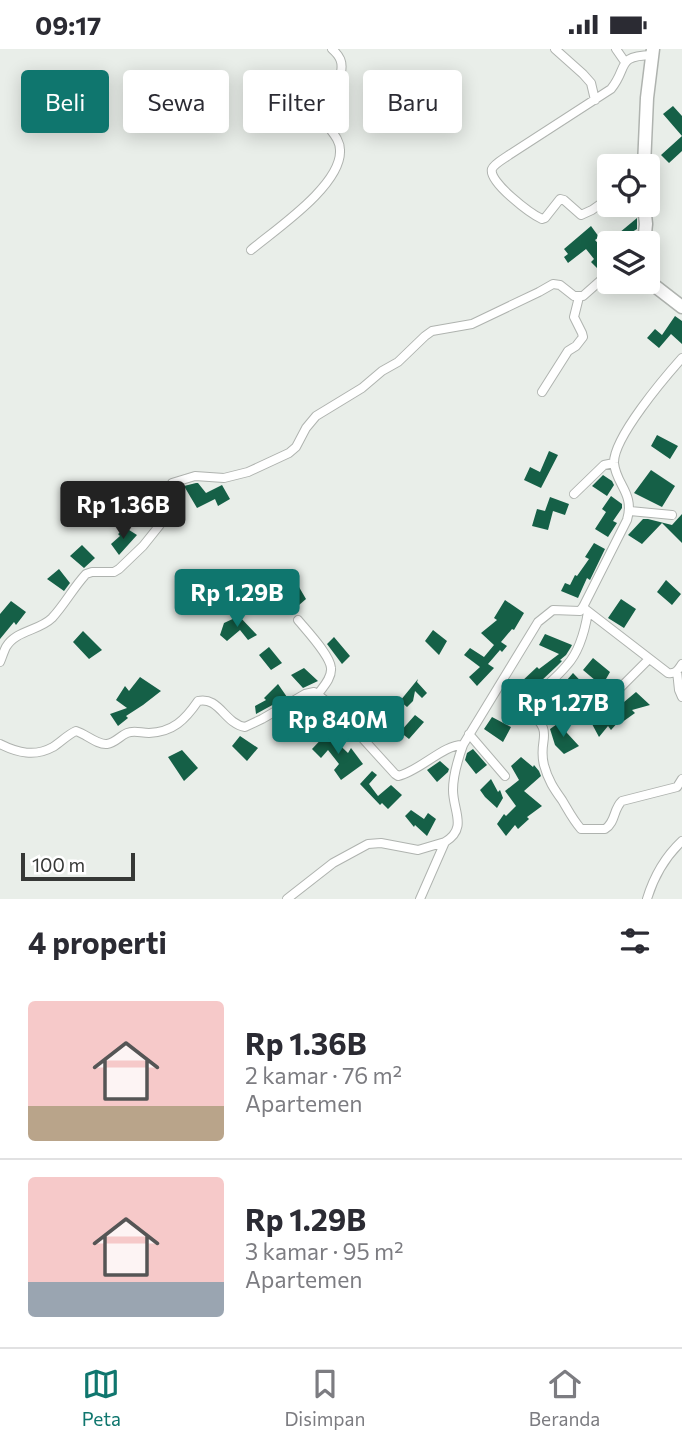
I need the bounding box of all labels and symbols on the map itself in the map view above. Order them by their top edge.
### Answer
pin: Rp 1.36B [51,482,195,541]
pin: Rp 1.29B [165,569,309,629]
pin: Rp 1.27B [491,679,635,739]
pin: Rp 840M [273,697,403,756]
scale bar [21,850,135,882]

